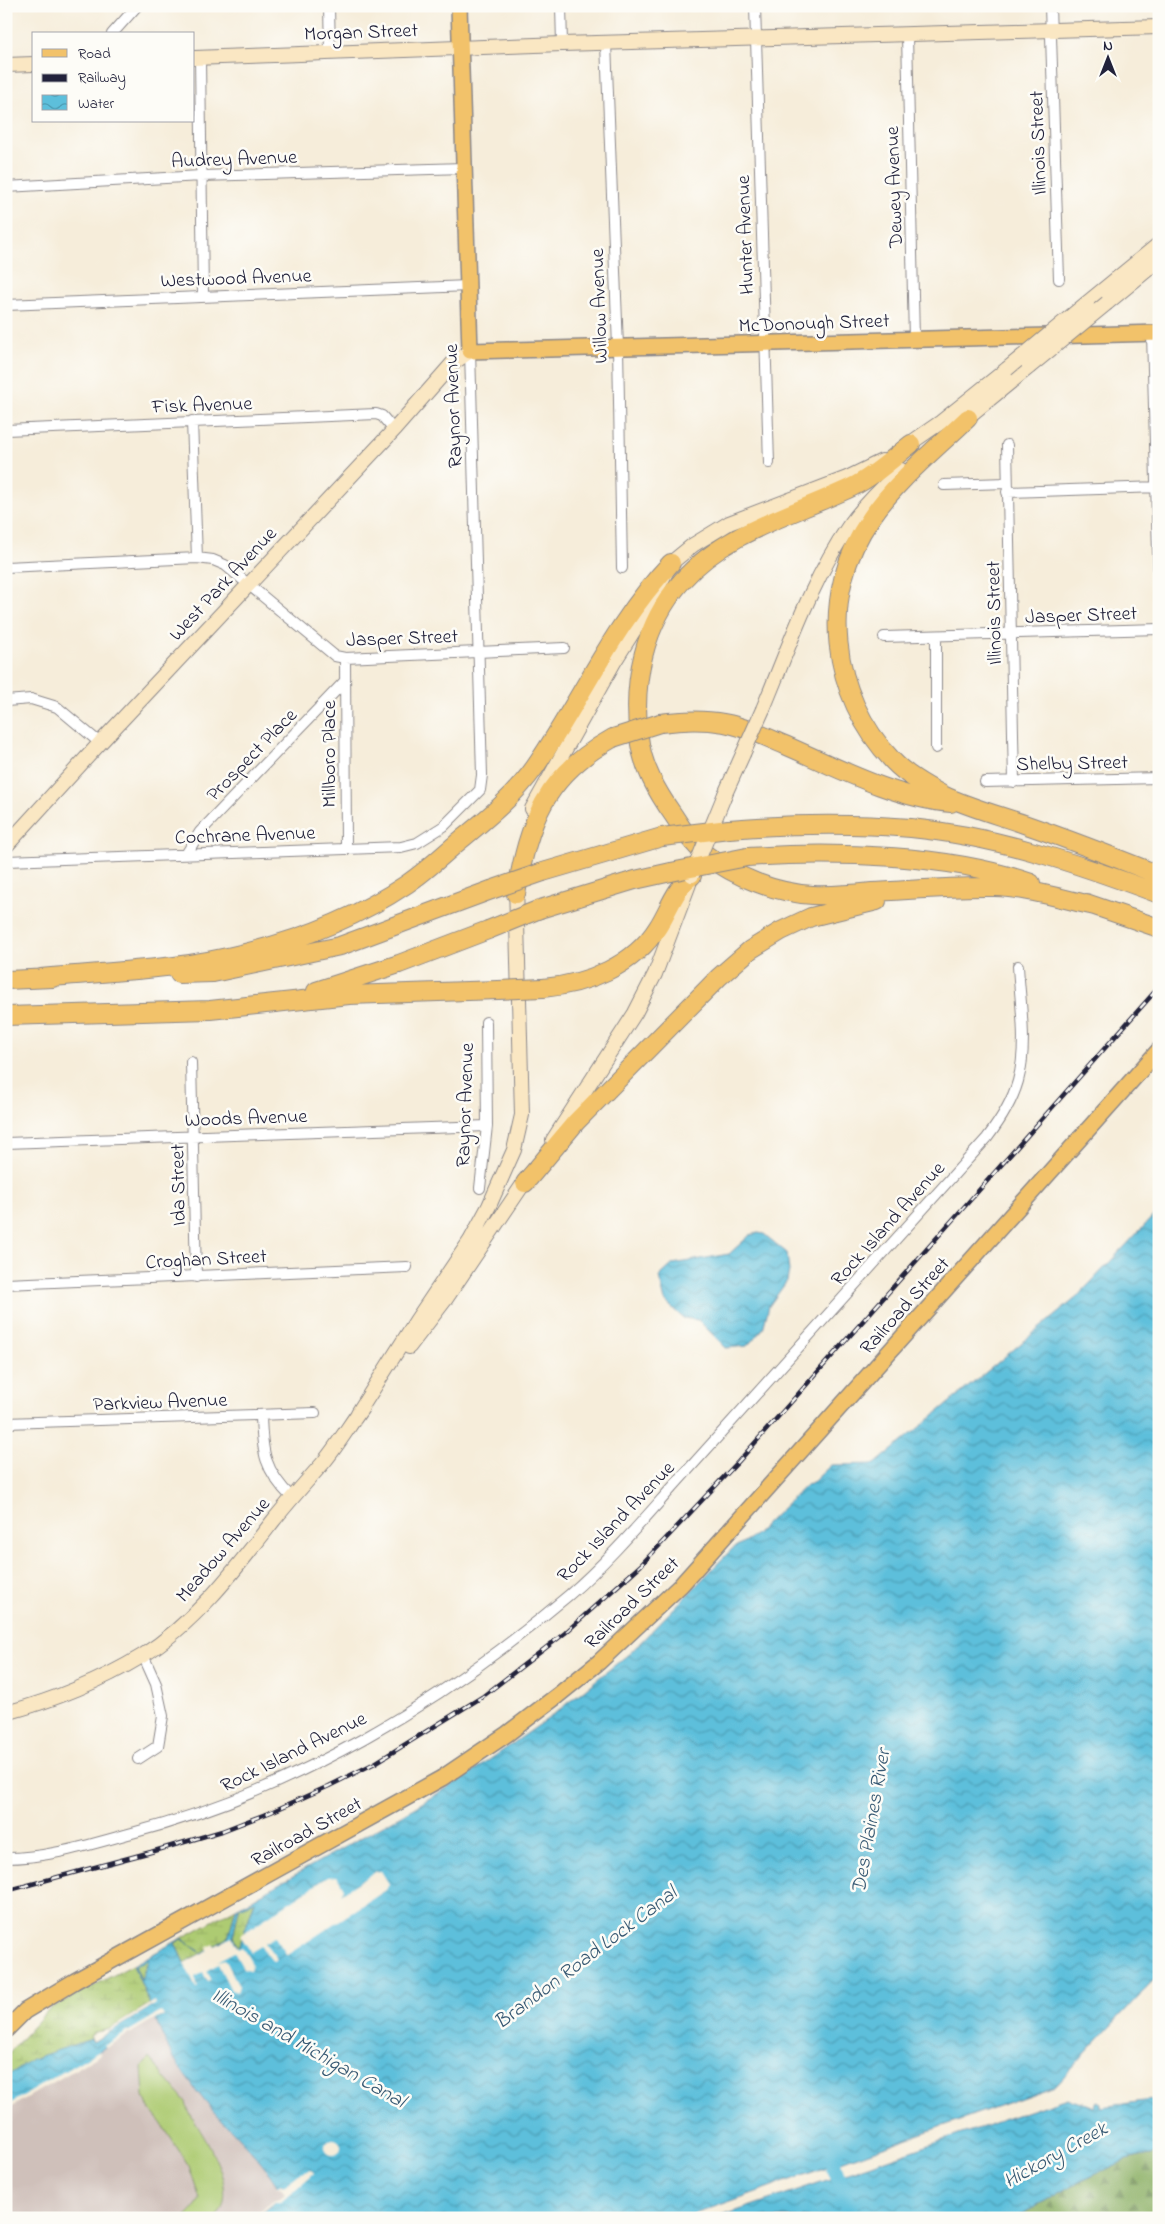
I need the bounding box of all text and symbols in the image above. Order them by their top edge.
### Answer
street label: Morgan Street [304,17,419,51]
legend [32,32,195,122]
north arrow [1082,32,1132,82]
text: N [1103,36,1113,57]
text: Road [78,43,111,65]
text: Railway [78,67,126,90]
street label: Illinois Street [1023,90,1056,196]
text: Water [78,93,114,115]
street label: Dewey Avenue [879,126,912,249]
street label: Audrey Avenue [171,144,298,177]
street label: Hunter Avenue [730,175,763,295]
street label: Willow Avenue [584,248,617,364]
street label: Westwood Avenue [160,262,312,297]
street label: McDonough Street [738,307,890,343]
street label: Raynor Avenue [438,343,471,469]
street label: Fisk Avenue [150,390,253,423]
street label: West Park Avenue [163,521,285,648]
street label: Illinois Street [980,560,1011,665]
street label: Jasper Street [1025,600,1138,633]
street label: Jasper Street [346,623,459,656]
street label: Millboro Place [316,700,345,808]
street label: Prospect Place [201,702,305,809]
street label: Shelby Street [1016,749,1128,780]
street label: Cochrane Avenue [174,820,316,853]
street label: Raynor Avenue [450,1042,483,1168]
street label: Woods Avenue [184,1103,308,1136]
street label: Ida Street [164,1143,195,1226]
street label: Rock Island Avenue [825,1156,953,1293]
street label: Croghan Street [145,1243,268,1279]
street label: Railroad Street [854,1251,958,1362]
street label: Parkview Avenue [92,1387,228,1420]
street label: Rock Island Avenue [551,1455,682,1590]
street label: Meadow Avenue [170,1491,278,1610]
street label: Railroad Street [578,1551,687,1657]
street label: Rock Island Avenue [216,1705,372,1801]
water label: Des Plaines River [845,1744,900,1896]
street label: Railroad Street [246,1791,368,1876]
water label: Brandon Road Lock Canal [488,1878,686,2037]
water label: Illinois and Michigan Canal [205,1981,413,2119]
water label: Hickory Creek [998,2114,1114,2197]

